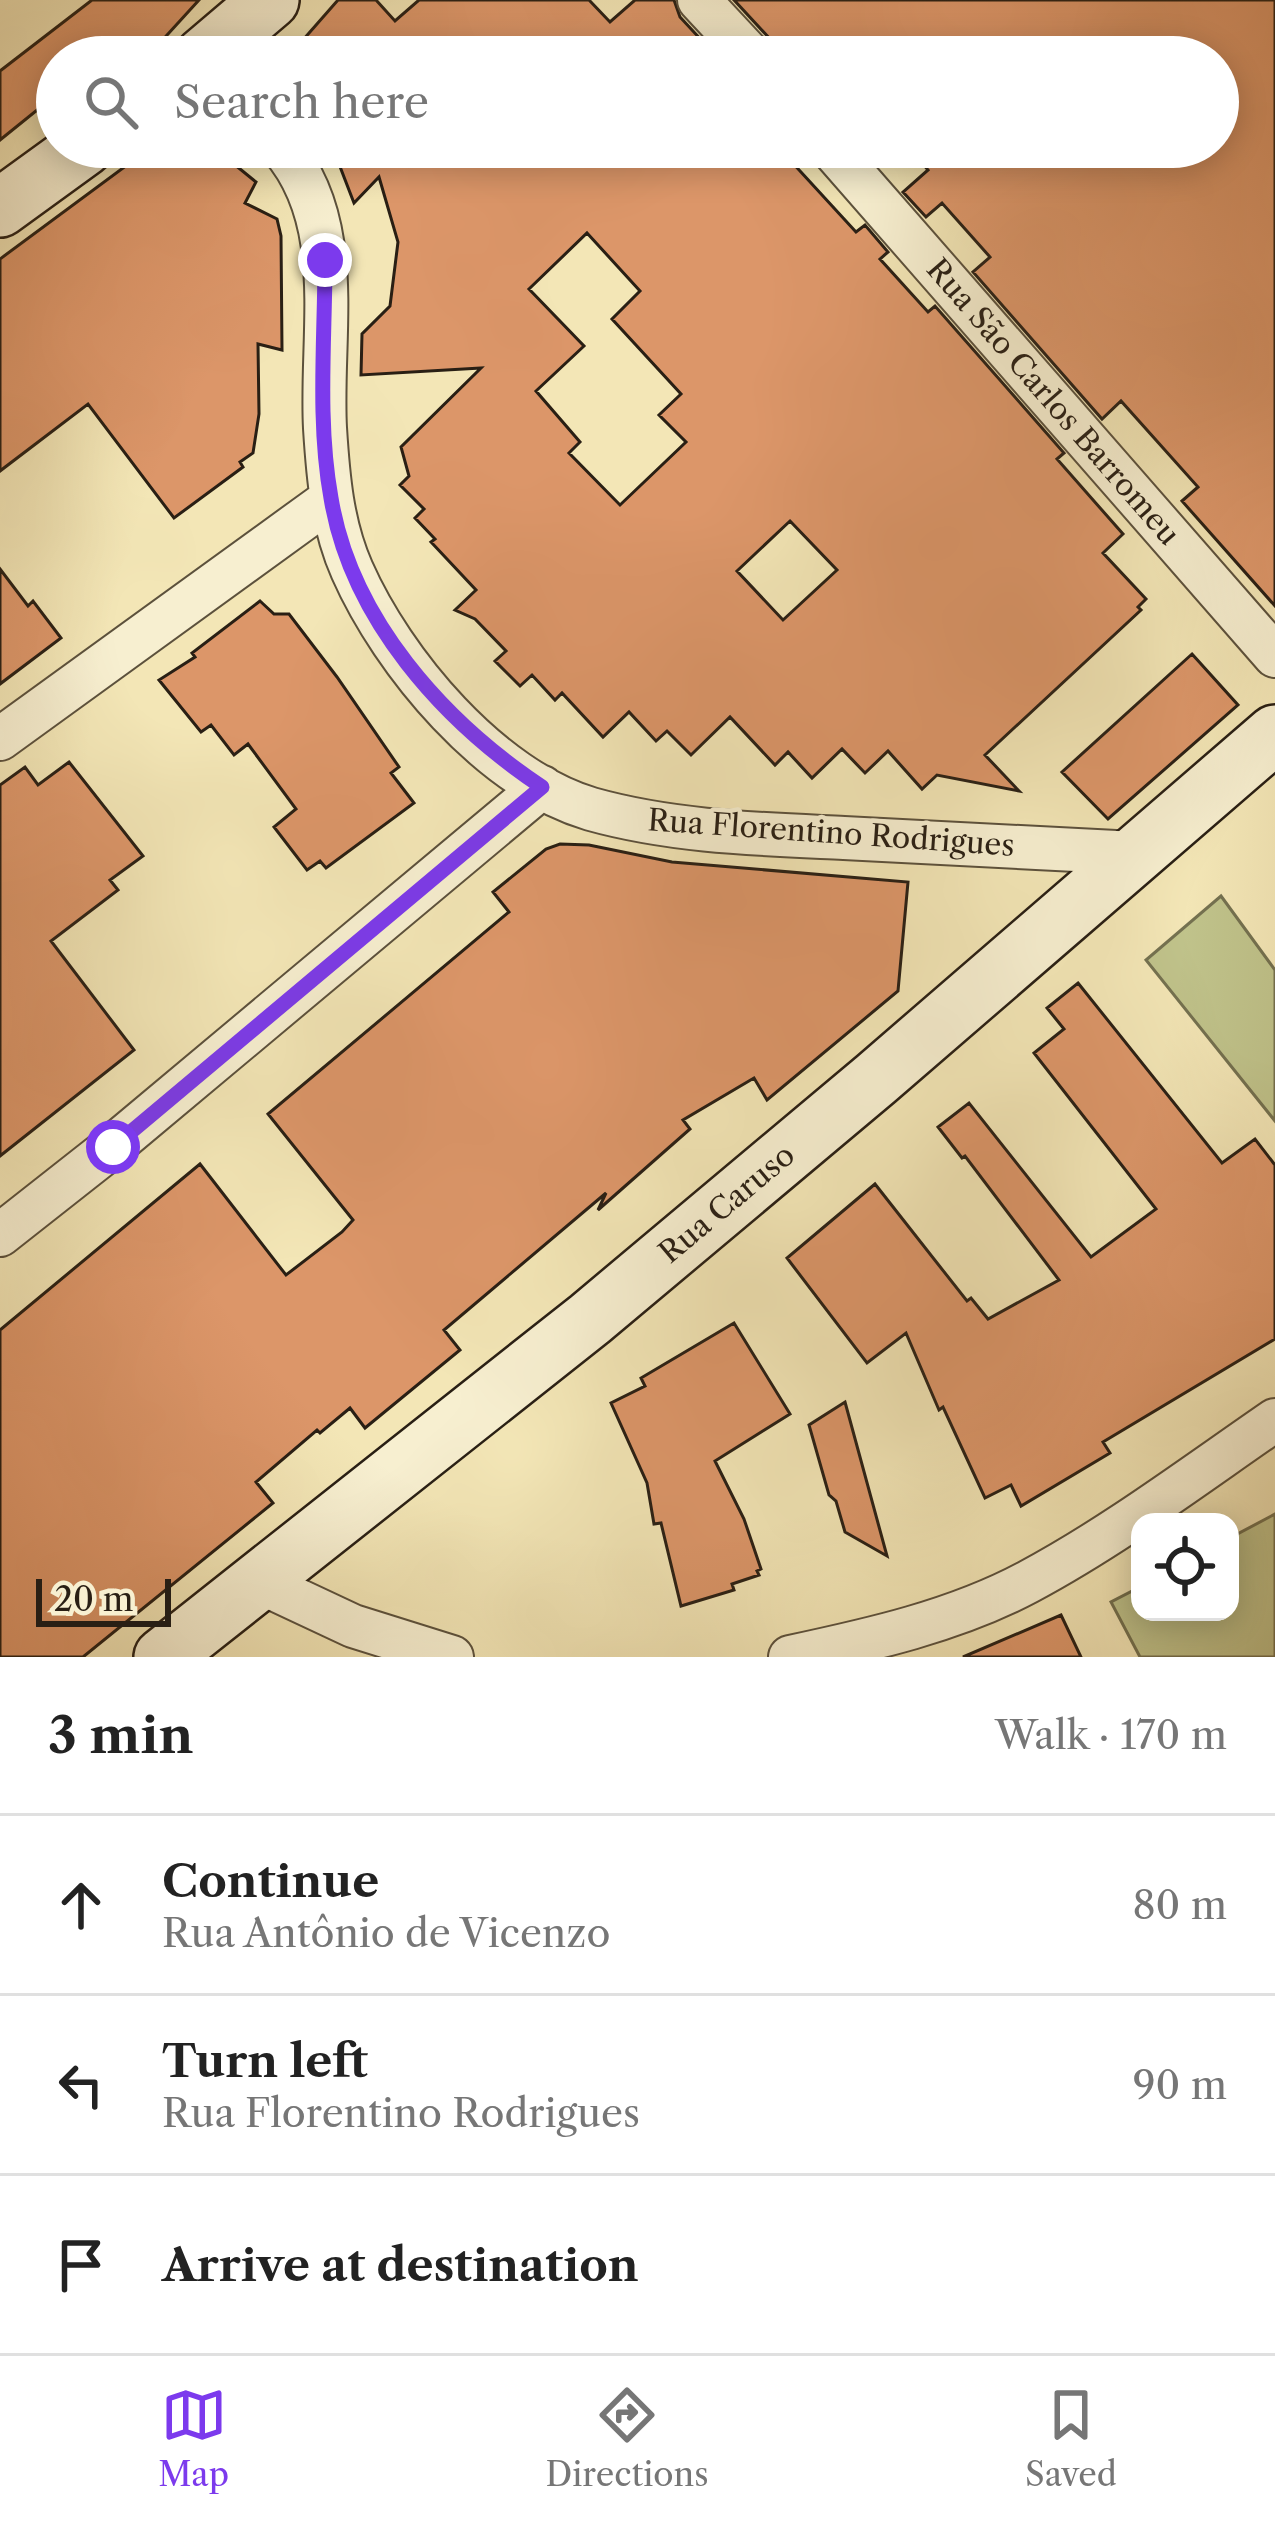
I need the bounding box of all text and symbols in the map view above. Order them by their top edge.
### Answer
search box [36,36,1239,168]
icon: search [78,69,144,135]
text: Search here [174,74,429,130]
route end [298,233,352,287]
street label: Rua São Carlos Barromeu [919,251,1188,552]
street label: Rua Florentino Rodrigues [646,801,1016,864]
route start [86,1120,140,1174]
street label: Rua Caruso [651,1136,802,1271]
map controls [1131,1513,1239,1621]
button: locate [1131,1513,1239,1621]
scale bar [36,1573,171,1626]
text: 20 m [54,1579,133,1620]
text: 3 min [48,1704,194,1766]
text: Walk · 170 m [995,1711,1227,1759]
text: Continue [162,1853,379,1909]
icon: ahead [48,1872,114,1938]
text: 80 m [1132,1881,1227,1929]
text: Rua Antônio de Vicenzo [162,1909,610,1957]
text: Turn left [162,2033,368,2089]
icon: left [48,2052,114,2118]
text: 90 m [1133,2061,1227,2109]
text: Rua Florentino Rodrigues [162,2089,640,2137]
icon: arrive [48,2232,114,2298]
text: Arrive at destination [162,2237,639,2293]
tab: Map [158,2382,229,2495]
tab: Directions [546,2382,709,2495]
tab: Saved [1025,2382,1117,2495]

